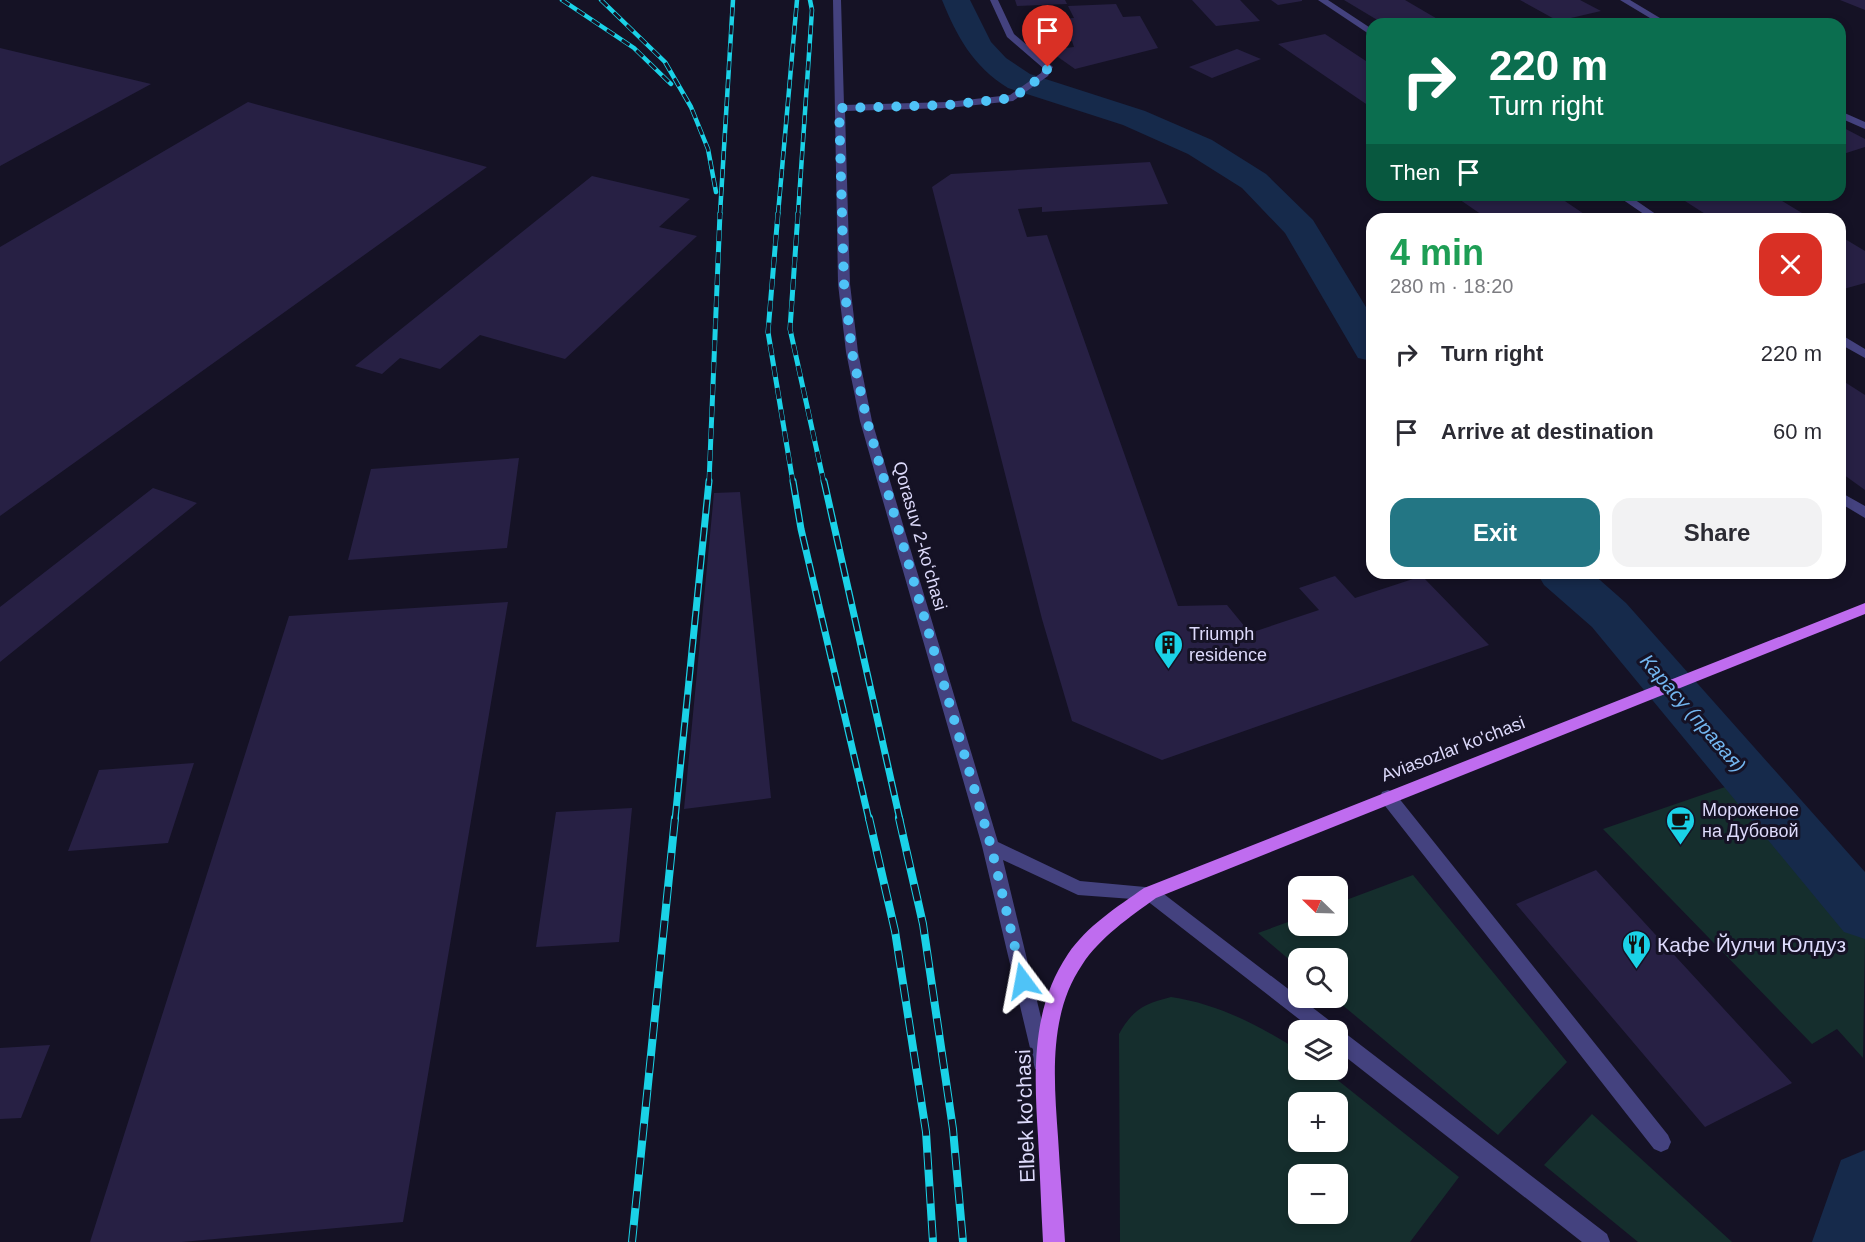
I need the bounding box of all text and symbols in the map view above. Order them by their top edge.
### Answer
pin [1022,5,1073,67]
icon: arrive [1031,14,1064,47]
icon: right [1390,42,1468,120]
text: 220 m [1489,42,1608,89]
text: Turn right [1489,91,1604,121]
icon: arrive [1452,156,1485,189]
text: Then [1390,160,1440,185]
text: 4 min [1390,232,1484,273]
button: close [1759,233,1822,296]
text: 280 m · 18:20 [1390,275,1513,297]
icon: right [1390,338,1423,371]
text: Turn right [1441,341,1543,366]
text: 220 m [1761,341,1822,366]
icon: arrive [1390,416,1423,449]
text: Arrive at destination [1441,419,1654,444]
text: 60 m [1773,419,1822,444]
street label: Qorasuv 2-koʻchasi [889,459,951,613]
button: Exit [1390,498,1600,567]
button: Share [1612,498,1822,567]
place label: Triumph residence [1189,624,1267,665]
building icon: Triumph residence [1152,628,1184,670]
water label: Карасу (правая) [1636,650,1750,776]
street label: Aviasozlar ko'chasi [1378,712,1528,786]
place label: Мороженое на Дубовой [1702,800,1799,841]
cafe icon: Мороженое на Дубовой [1665,804,1697,846]
north arrow [1288,876,1348,936]
map controls [1288,876,1348,1224]
restaurant icon: Кафе Йулчи Юлдуз [1620,928,1652,970]
place label: Кафе Йулчи Юлдуз [1657,933,1846,956]
button: search [1288,948,1348,1008]
position arrow [991,949,1055,1013]
button: layers [1288,1020,1348,1080]
street label: Elbek ko'chasi [1011,1049,1039,1183]
button: + [1288,1092,1348,1152]
button: − [1288,1164,1348,1224]

